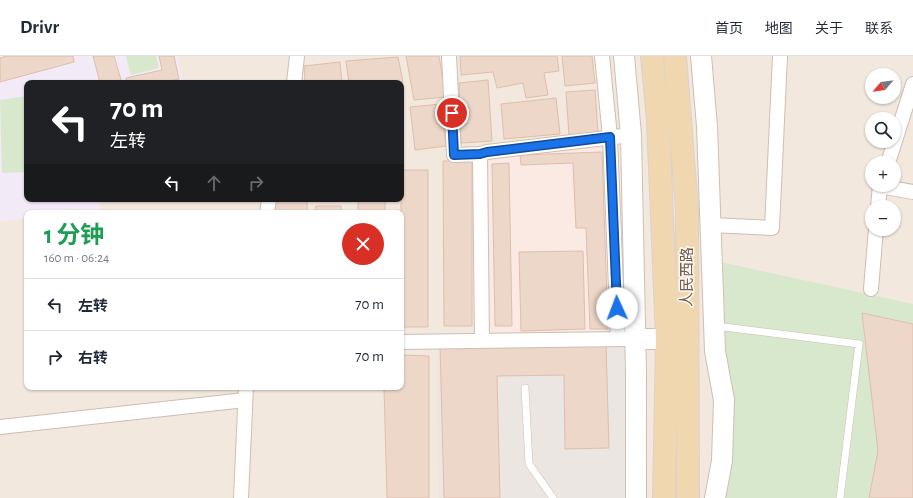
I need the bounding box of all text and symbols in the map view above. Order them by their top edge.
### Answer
text: Drivr [20,18,59,37]
text: 首页 [715,22,743,36]
text: 地图 [765,22,793,36]
text: 关于 [815,22,843,36]
text: 联系 [865,22,893,36]
north arrow [865,68,901,104]
map controls [865,68,901,236]
text: 70 m [110,95,164,123]
icon: left [44,96,96,148]
pin [435,96,469,130]
icon: arrive [441,102,463,124]
button: search [865,112,901,148]
text: 左转 [110,133,146,151]
button: + [865,156,901,192]
icon: left [161,172,183,194]
icon: ahead [203,172,225,194]
icon: right [245,172,267,194]
button: − [865,200,901,236]
button: close [342,223,384,265]
text: 1 分钟 [44,224,104,248]
street label: 人民西路 [679,247,695,307]
text: 160 m · 06:24 [44,252,109,265]
position arrow [596,287,638,329]
icon: left [44,294,66,316]
text: 70 m [355,297,384,312]
text: 左转 [78,299,108,314]
icon: right [44,346,66,368]
text: 70 m [355,349,384,364]
text: 右转 [78,351,108,366]

